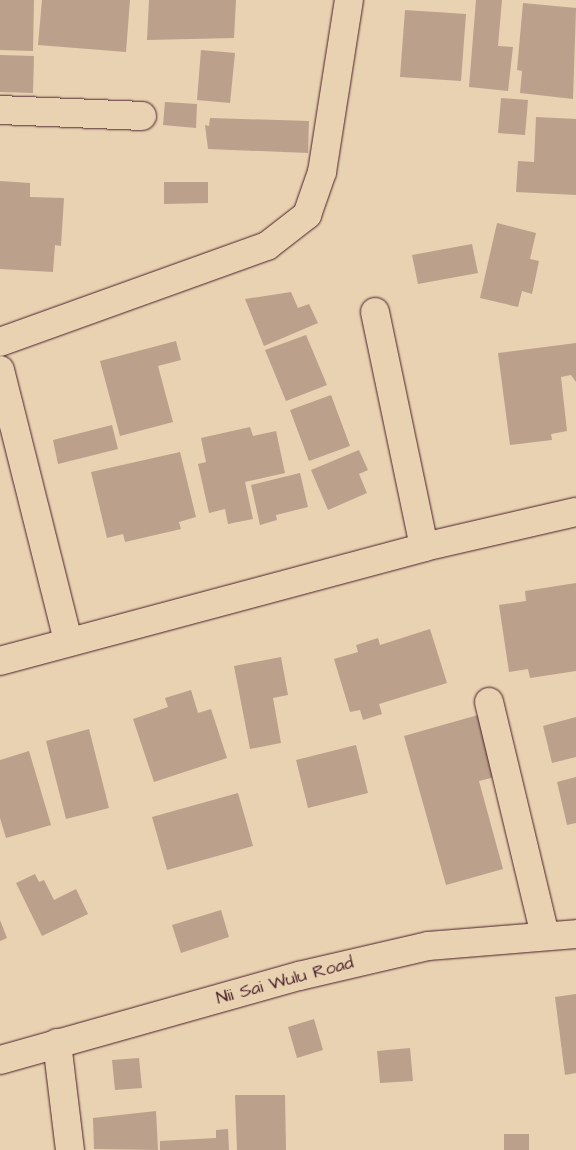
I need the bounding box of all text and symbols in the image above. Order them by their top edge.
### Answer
street label: Nii Sai Wulu Road [214,952,356,1010]

